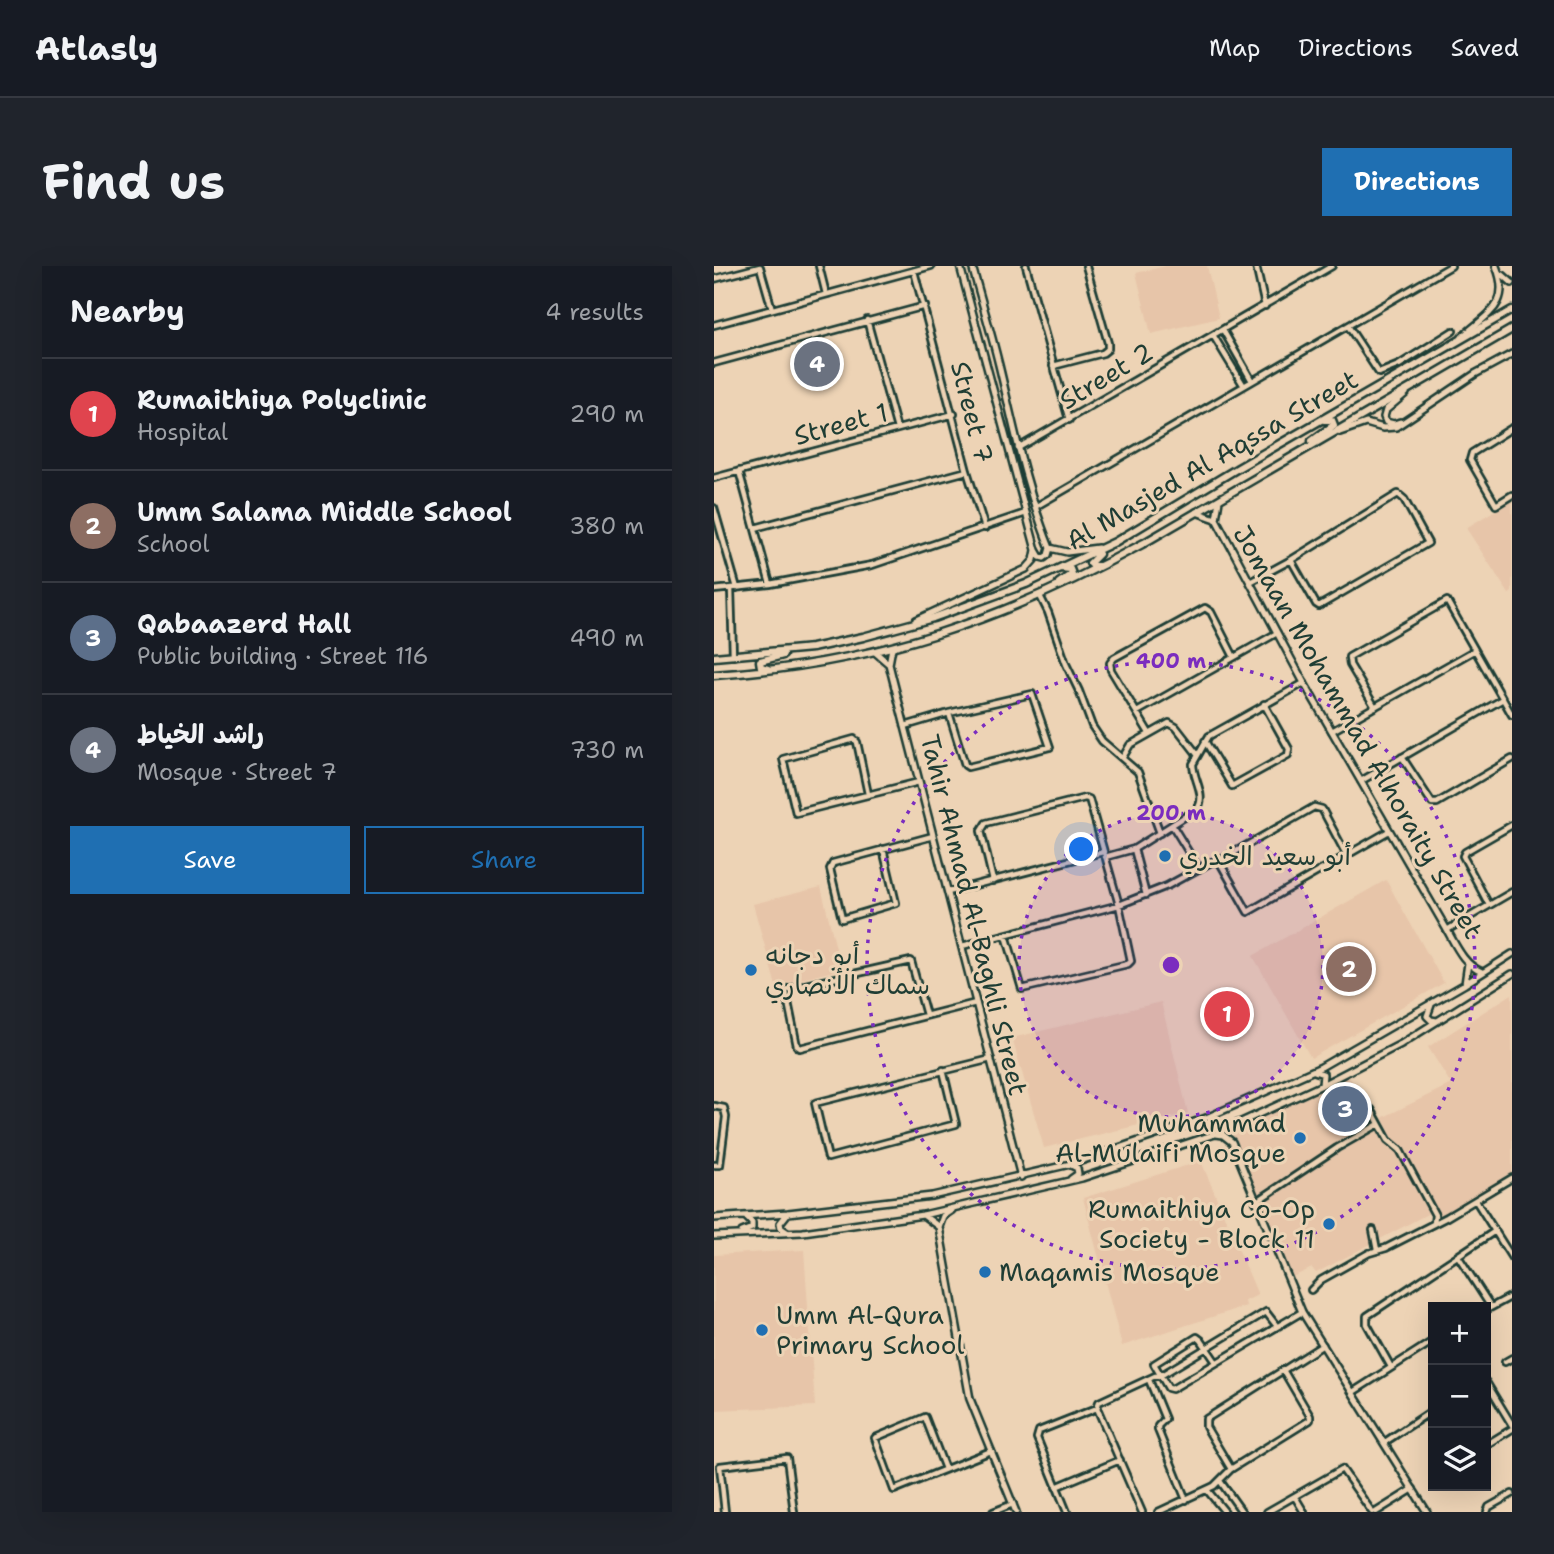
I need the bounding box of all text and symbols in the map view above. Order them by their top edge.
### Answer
text: Atlasly [35,26,158,71]
text: Map [1209,32,1260,64]
text: Directions [1298,32,1413,64]
text: Saved [1451,32,1519,64]
button: Directions [1322,148,1512,216]
text: Find us [42,149,225,215]
text: Nearby [70,291,185,332]
text: 4 results [545,297,644,327]
street label: Street 2 [1052,334,1159,417]
pin: 4 [794,338,840,390]
street label: Street 7 [943,357,1002,466]
street label: Al Masjed Al Aqssa Street [1059,362,1364,558]
text: Rumaithiya Polyclinic [137,382,427,417]
street label: Street 1 [790,394,892,453]
text: 1 [88,399,98,429]
text: 290 m [570,399,644,429]
text: Hospital [137,417,228,447]
text: Umm Salama Middle School [137,494,512,529]
text: 2 [85,511,101,541]
text: 380 m [569,511,644,541]
street label: Jomaan Mohammad Alhoraity Street [1225,519,1492,945]
text: School [137,529,209,559]
text: Qabaazerd Hall [137,606,351,641]
text: 3 [85,623,101,653]
text: 490 m [569,623,644,653]
text: Public building · Street 116 [137,641,429,671]
text: 400 m [1136,647,1206,675]
text: راشد الخياط [137,716,264,751]
street label: Tahir Ahmad Al-Baghli Street [913,731,1036,1099]
text: 4 [85,735,101,765]
text: 730 m [570,735,644,765]
text: Mosque · Street 7 [137,757,337,787]
text: 200 m [1136,799,1206,827]
button: Save [70,826,350,894]
button: Share [364,826,644,894]
your location [1064,832,1098,866]
place label: أبو سعيد الخدري [1179,838,1352,875]
marker: أبو سعيد الخدري [1157,848,1173,864]
place label: أبو دجانه سماك الأنصاري [765,937,930,1004]
pin: 2 [1326,943,1372,995]
centre of rings [1159,953,1183,977]
marker: أبو دجانه سماك الأنصاري [743,962,759,978]
pin: 1 [1204,988,1250,1040]
pin: 3 [1322,1083,1368,1135]
place label: Muhammad Al-Mulaifi Mosque [1055,1105,1286,1170]
marker: Muhammad Al-Mulaifi Mosque [1292,1130,1308,1146]
place label: Rumaithiya Co-Op Society - Block 11 [1088,1191,1315,1256]
marker: Rumaithiya Co-Op Society - Block 11 [1321,1216,1337,1232]
place label: Maqamis Mosque [999,1254,1220,1289]
marker: Maqamis Mosque [977,1264,993,1280]
place label: Umm Al-Qura Primary School [776,1297,965,1362]
map controls [1428,1302,1491,1491]
button: + [1428,1302,1491,1365]
marker: Umm Al-Qura Primary School [754,1322,770,1338]
button: − [1428,1365,1491,1428]
button: layers [1428,1428,1491,1491]

